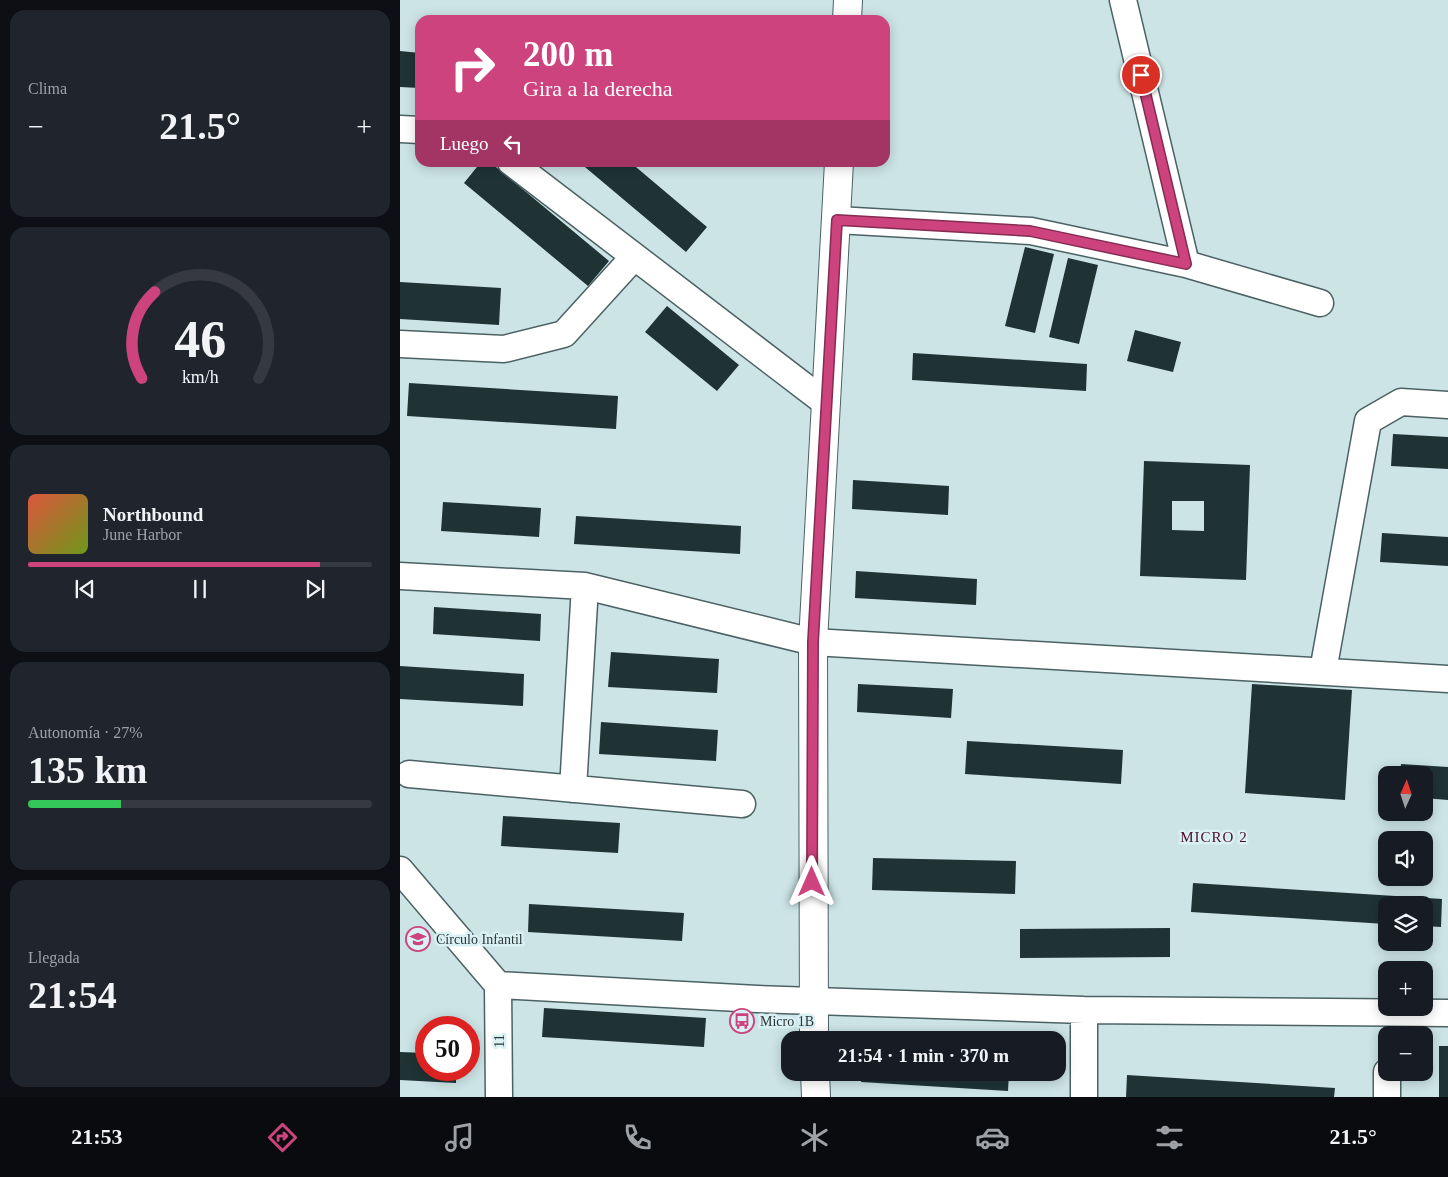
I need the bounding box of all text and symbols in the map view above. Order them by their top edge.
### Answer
icon: right [440,35,505,100]
text: 200 m [523,35,613,74]
pin [1120,54,1162,96]
icon: arrive [1127,61,1155,89]
text: Gira a la derecha [523,76,673,101]
text: Clima [28,80,67,97]
text: 21.5° [159,105,241,147]
text: − [28,111,44,142]
text: + [356,111,372,142]
icon: left [499,130,527,158]
text: Luego [440,133,489,154]
text: 46 [174,311,226,368]
text: km/h [182,367,218,387]
text: Northbound [103,504,203,525]
text: June Harbor [103,526,182,543]
icon: previous [71,575,99,603]
icon: pause [186,575,214,603]
icon: next [301,575,329,603]
text: Autonomía · 27% [28,724,143,741]
text: 135 km [28,749,147,791]
north arrow [1378,766,1432,821]
map controls [1378,766,1433,1081]
district label: MICRO 2 [1180,829,1248,845]
button: sound [1378,831,1433,886]
position arrow [785,855,837,907]
button: layers [1378,896,1433,951]
school or university icon: Círculo Infantil [405,926,431,952]
place label: Círculo Infantil [436,932,523,947]
text: Llegada [28,949,80,966]
button: + [1378,961,1433,1016]
text: 21:54 [28,974,117,1016]
bus stop icon: Micro 1B [729,1008,755,1034]
place label: Micro 1B [760,1014,814,1029]
speed limit sign: 50 [415,1016,480,1081]
button: − [1378,1026,1433,1081]
street label: 11 [492,1034,507,1048]
text: 21:54 · 1 min · 370 m [838,1045,1009,1066]
icon: directions [265,1120,300,1155]
icon: music [442,1120,477,1155]
icon: phone [620,1120,655,1155]
icon: climate [797,1120,832,1155]
icon: car [975,1120,1010,1155]
icon: filters [1152,1120,1187,1155]
text: 21:53 [71,1124,123,1149]
text: 21.5° [1329,1124,1377,1149]

